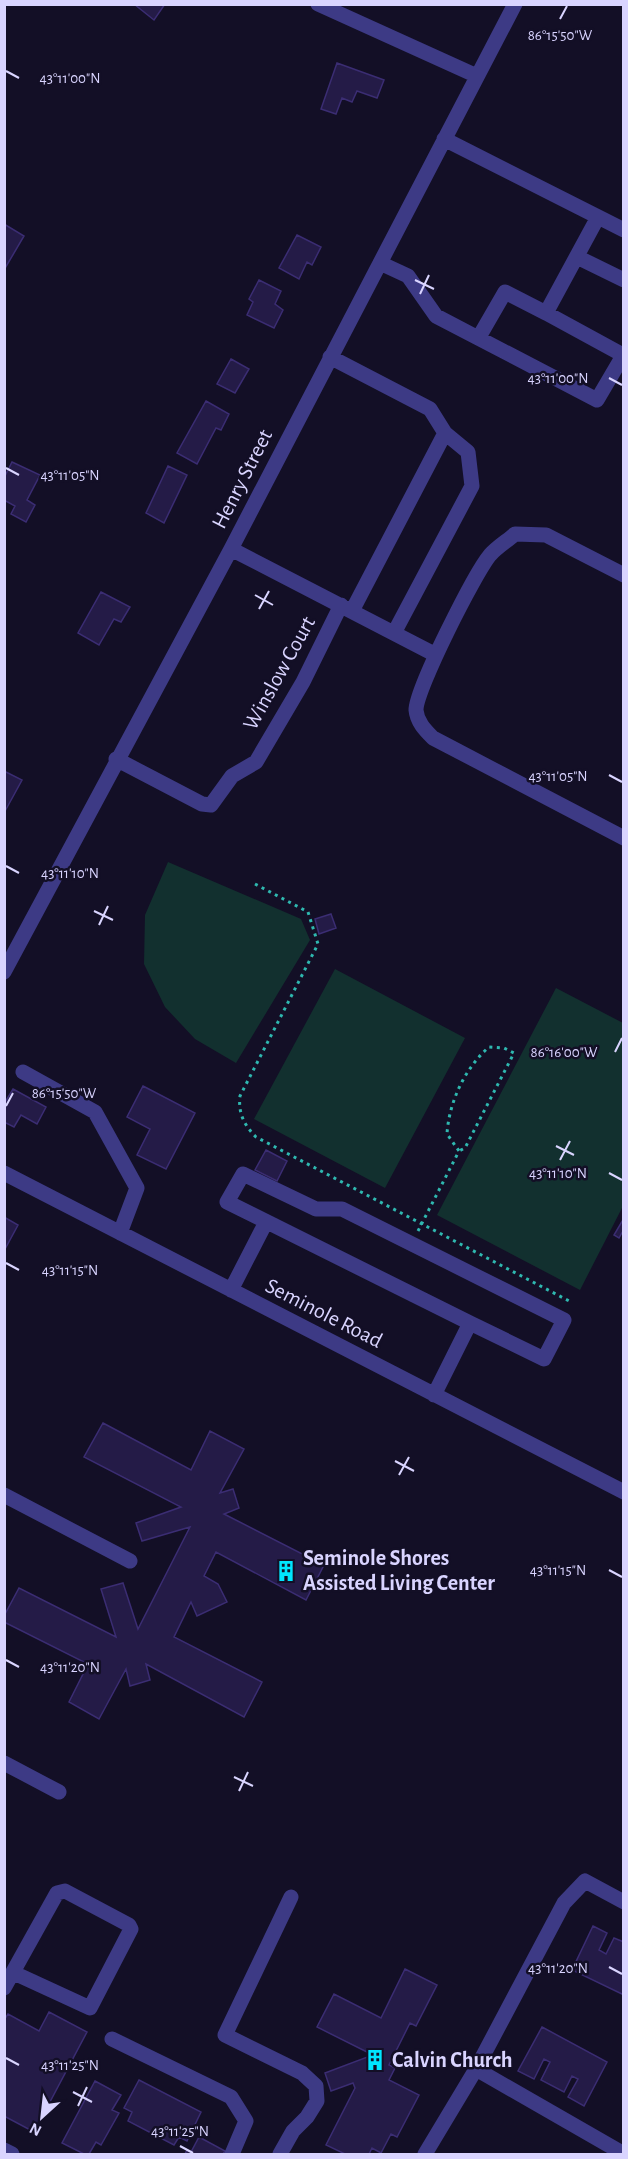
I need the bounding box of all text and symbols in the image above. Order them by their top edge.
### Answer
text: 86°15'50"W [528,28,593,43]
text: 43°11'00"N [40,71,100,86]
text: 43°11'00"N [528,371,588,386]
street label: Henry Street [208,426,276,532]
text: 43°11'05"N [40,468,100,483]
street label: Winslow Court [239,613,319,733]
text: 43°11'05"N [528,769,588,784]
text: 43°11'10"N [41,866,99,881]
text: 86°16'00"W [531,1045,598,1060]
text: 86°15'50"W [32,1086,97,1101]
text: 43°11'10"N [529,1166,587,1181]
text: 43°11'15"N [42,1263,98,1278]
street label: Seminole Road [262,1274,386,1352]
place label: Seminole Shores Assisted Living Center [303,1547,495,1594]
building icon: Seminole Shores Assisted Living Center [274,1559,298,1583]
text: 43°11'15"N [530,1563,586,1578]
text: 43°11'20"N [40,1660,100,1675]
text: 43°11'20"N [528,1961,588,1976]
building icon: Calvin Church [363,2048,387,2072]
place label: Calvin Church [392,2049,513,2071]
text: 43°11'25"N [41,2058,99,2073]
north arrow [12,2087,72,2147]
text: N [27,2120,44,2139]
text: 43°11'25"N [151,2124,209,2139]

